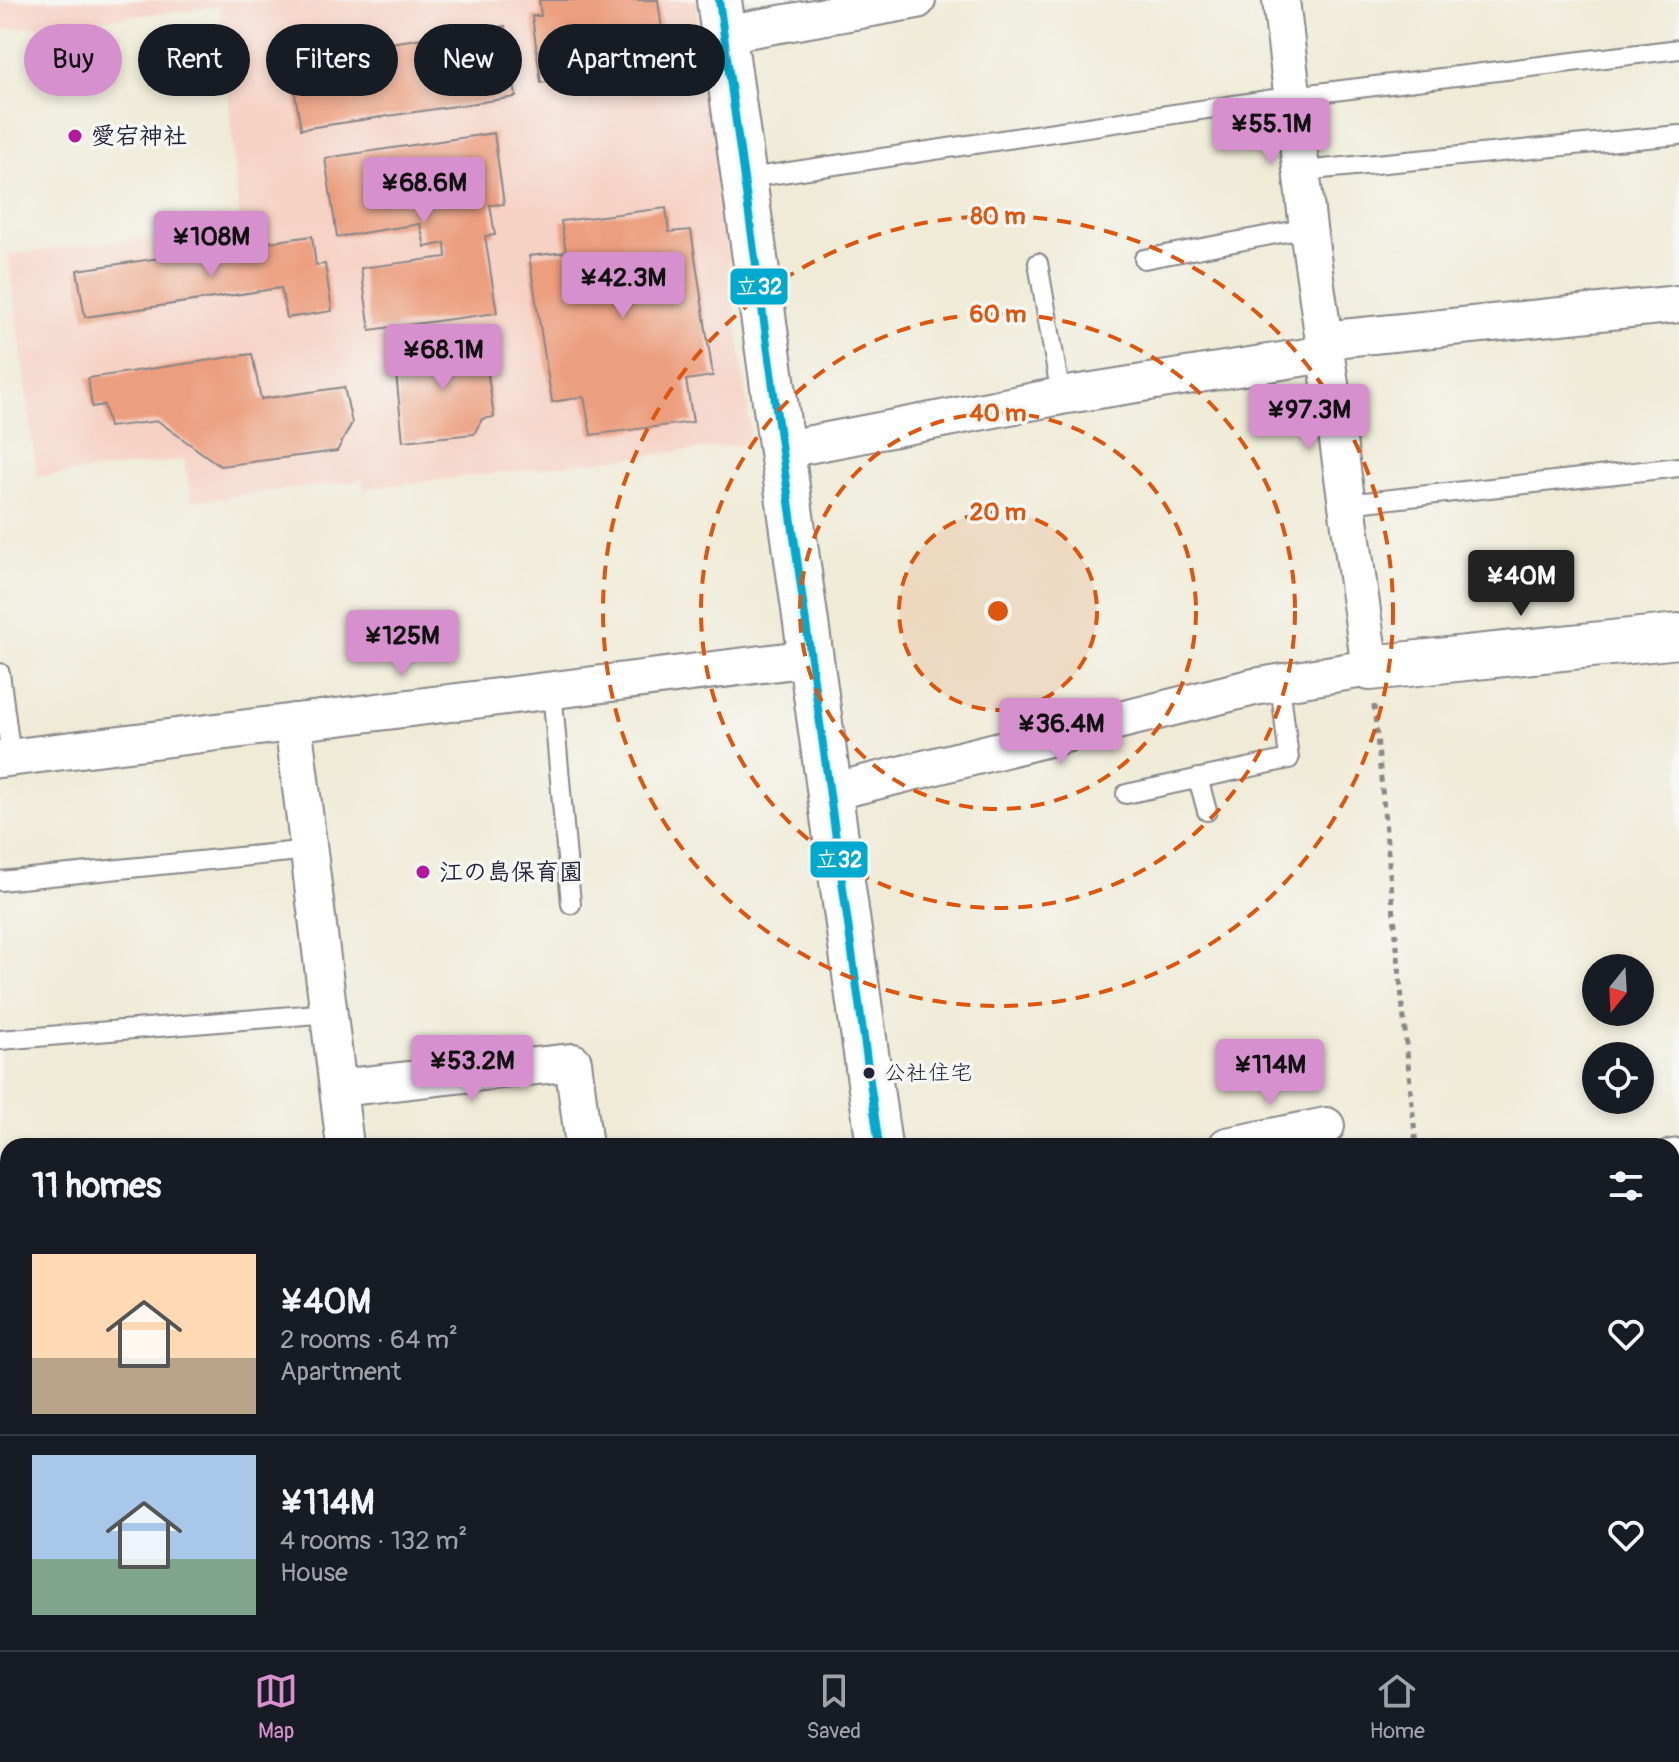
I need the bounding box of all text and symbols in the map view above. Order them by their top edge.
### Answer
chip: Buy [24,24,122,96]
chip: Rent [138,24,250,96]
chip: Filters [266,24,398,96]
chip: New [414,24,522,96]
chip: Apartment [538,24,725,96]
pin: ¥55.1M [1206,98,1336,166]
text: ¥55.1M [1231,108,1311,140]
place label: 愛宕神社 [91,122,187,151]
marker: 愛宕神社 [66,127,84,145]
pin: ¥68.6M [359,157,489,225]
text: ¥68.6M [381,167,467,199]
text: 80 m [970,202,1026,231]
pin: ¥108M [155,211,267,279]
text: ¥108M [172,221,250,253]
pin: ¥42.3M [558,252,688,320]
text: ¥42.3M [580,262,666,294]
line badge: 立32 [729,267,789,306]
text: 立32 [736,273,782,301]
text: 60 m [970,300,1026,329]
pin: ¥68.1M [378,324,508,392]
text: ¥68.1M [403,334,483,366]
pin: ¥97.3M [1244,384,1374,452]
text: ¥97.3M [1267,394,1351,426]
text: 40 m [970,399,1026,428]
text: 20 m [970,498,1026,527]
pin: ¥40M [1474,550,1568,618]
text: ¥40M [1486,560,1556,592]
centre of rings [984,597,1012,625]
pin: ¥125M [346,610,458,678]
text: ¥125M [364,620,440,652]
pin: ¥36.4M [996,698,1126,766]
text: ¥36.4M [1017,708,1105,740]
line badge: 立32 [809,840,869,879]
text: 立32 [816,846,862,874]
place label: 江の島保育園 [439,858,583,887]
marker: 江の島保育園 [414,863,432,881]
north arrow [1582,954,1654,1026]
map controls [1582,954,1654,1114]
pin: ¥53.2M [407,1035,537,1103]
pin: ¥114M [1214,1039,1326,1107]
button: locate [1582,1042,1654,1114]
text: ¥53.2M [429,1045,515,1077]
text: ¥114M [1234,1049,1306,1081]
place label: 公社住宅 [884,1059,972,1087]
marker: 公社住宅 [861,1065,877,1081]
icon: filters [1604,1164,1648,1208]
text: 11 homes [32,1165,161,1208]
text: ¥40M [280,1281,371,1324]
icon: home [96,1286,192,1382]
icon: heart [1604,1312,1648,1356]
text: 2 rooms · 64 m² [280,1324,458,1356]
text: Apartment [280,1356,401,1388]
text: ¥114M [280,1482,374,1525]
icon: home [96,1487,192,1583]
icon: heart [1604,1513,1648,1557]
text: 4 rooms · 132 m² [280,1525,468,1557]
text: House [280,1557,348,1589]
tab: Map [254,1669,298,1745]
tab: Saved [806,1669,861,1745]
tab: Home [1369,1669,1425,1745]

